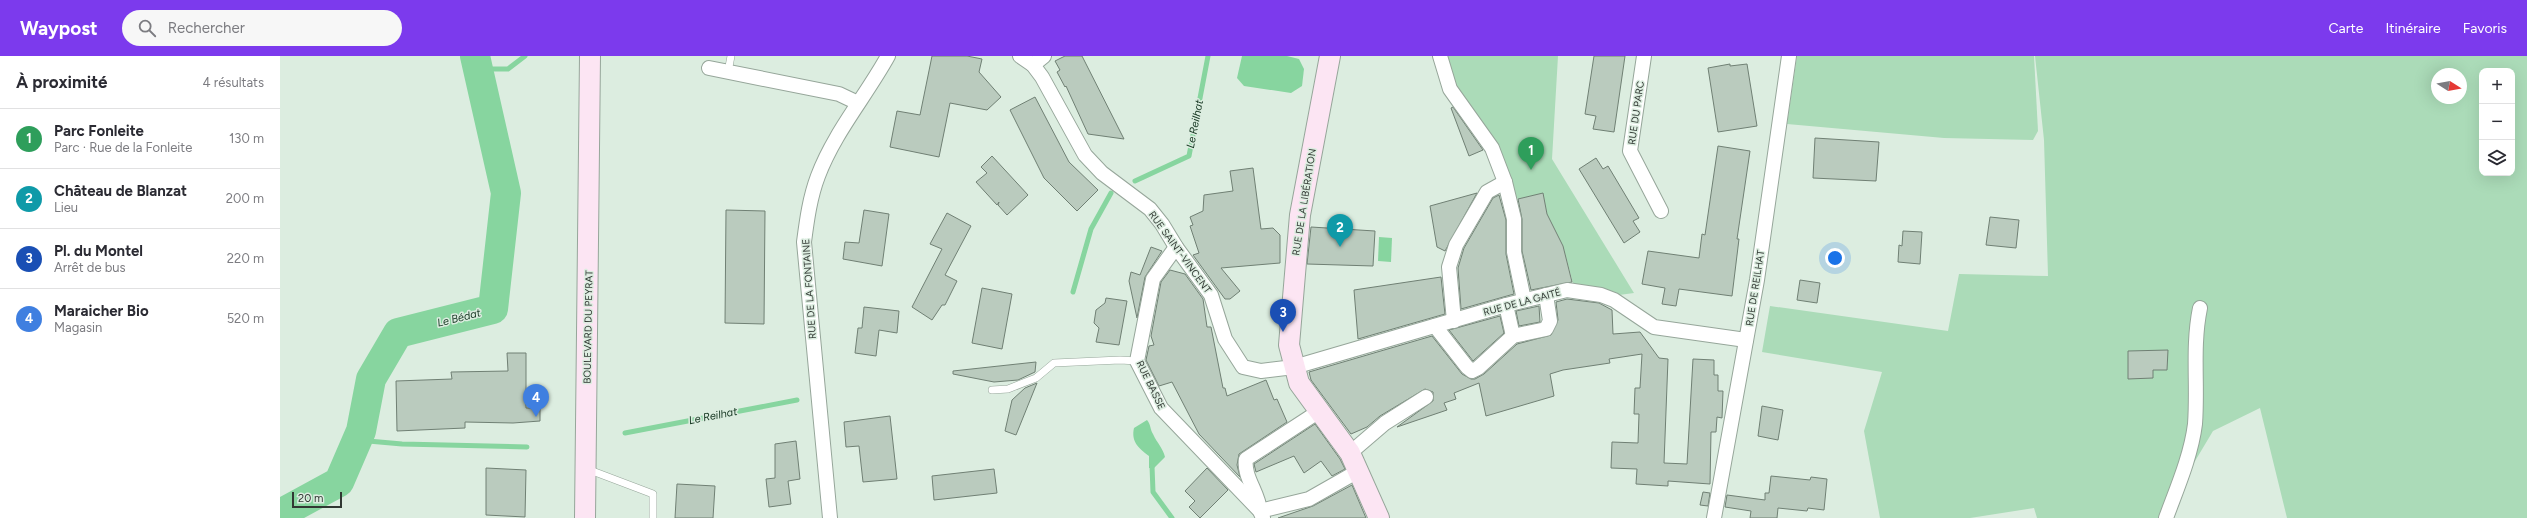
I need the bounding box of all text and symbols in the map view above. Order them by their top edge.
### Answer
search box [122,10,402,46]
text: Waypost [20,17,98,40]
icon: search [136,17,158,39]
text: Rechercher [168,19,245,37]
text: Carte [2329,20,2363,37]
text: Itinéraire [2385,20,2441,37]
text: Favoris [2463,20,2507,37]
north arrow [2431,68,2467,104]
map controls [2479,68,2515,176]
button: + [2479,68,2515,104]
text: À proximité [16,72,107,92]
text: 4 résultats [203,75,264,90]
street label: RUE DU PARC [1625,80,1647,146]
water label: Le Reilhat [1184,98,1206,149]
button: − [2479,104,2515,140]
text: Parc Fonleite [54,122,144,140]
text: 1 [26,131,32,146]
text: 130 m [229,131,264,146]
pin: 1 [1518,137,1544,170]
text: Parc · Rue de la Fonleite [54,140,192,155]
button: layers [2479,140,2515,176]
street label: RUE DE LA LIBÉRATION [1289,148,1319,256]
text: Château de Blanzat [54,182,187,200]
text: 2 [25,191,33,206]
text: 200 m [226,191,264,206]
text: Lieu [54,200,78,215]
street label: RUE SAINT-VINCENT [1146,208,1214,296]
pin: 2 [1327,214,1353,247]
street label: RUE DE LA FONTAINE [799,238,819,340]
text: Pl. du Montel [54,242,143,260]
your location [1825,248,1845,268]
street label: RUE DE REILHAT [1743,249,1767,327]
text: 3 [25,251,33,266]
text: 220 m [227,251,264,266]
text: Arrêt de bus [54,260,126,275]
street label: BOULEVARD DU PEYRAT [581,270,595,384]
street label: RUE DE LA GAITÉ [1482,285,1562,319]
pin: 3 [1270,299,1296,332]
text: Maraicher Bio [54,302,149,320]
water label: Le Bédat [436,306,483,330]
text: 4 [25,311,33,326]
text: 520 m [227,311,264,326]
text: Magasin [54,320,102,335]
street label: RUE BASSE [1134,358,1168,412]
pin: 4 [523,384,549,417]
water label: Le Reilhat [688,405,739,427]
scale bar [292,490,342,509]
text: 20 m [298,492,323,505]

